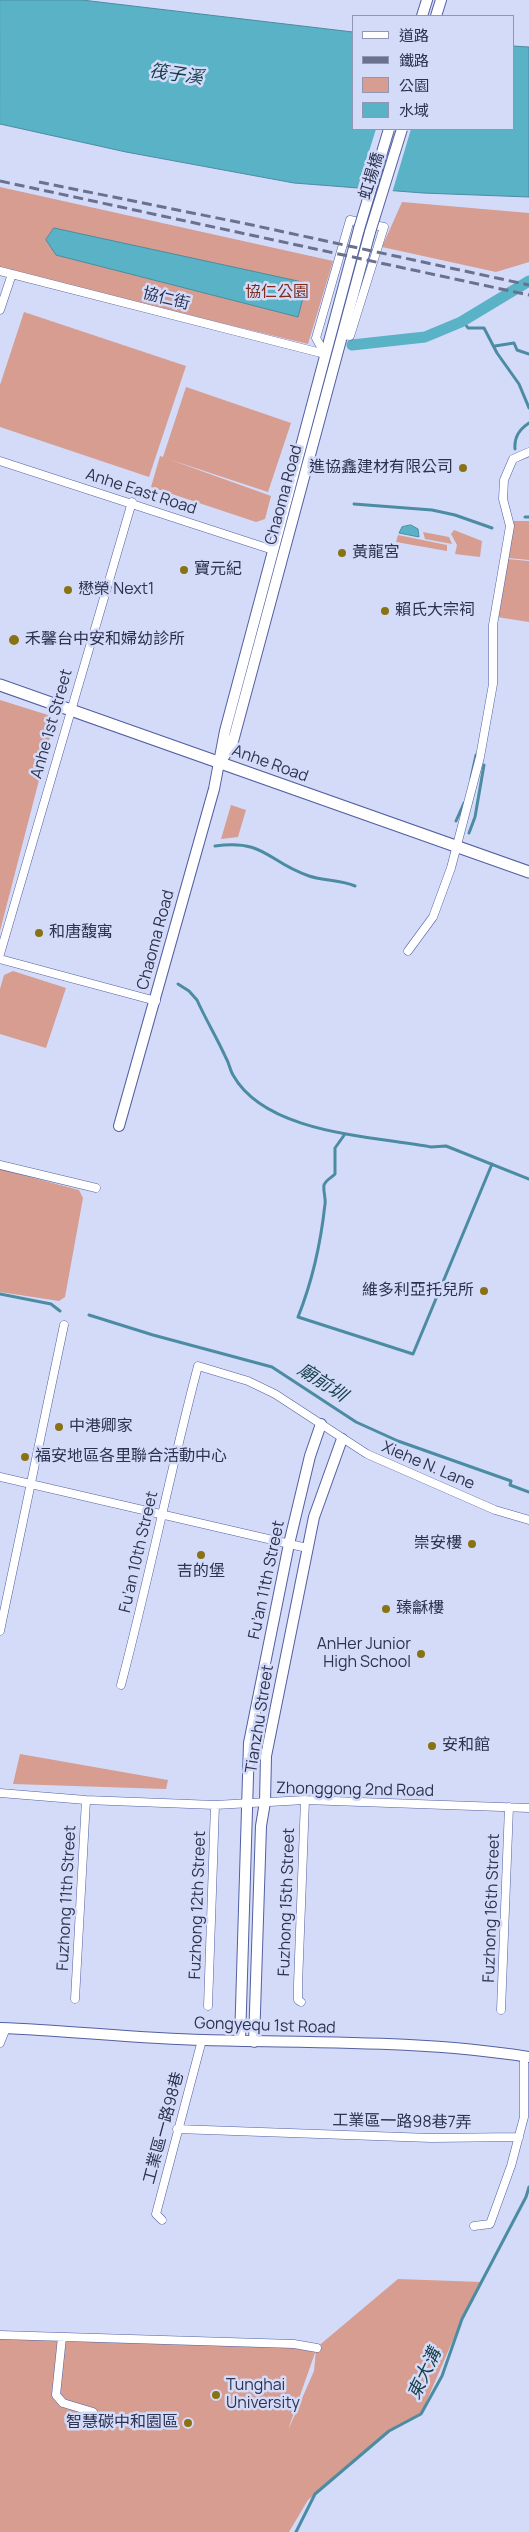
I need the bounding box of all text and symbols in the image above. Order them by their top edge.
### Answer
legend [352,15,514,130]
text: 道路 [399,25,429,46]
text: 鐵路 [399,50,429,71]
water label: 筏子溪 [148,61,204,89]
text: 公園 [399,75,429,96]
text: 水域 [399,100,429,121]
street label: 虹揚橋 [356,150,388,202]
park label: 協仁公園 [245,283,309,303]
street label: 協仁街 [140,284,192,314]
street label: Chaoma Road [261,443,307,547]
place label: 進協鑫建材有限公司 [309,458,453,478]
marker: 進協鑫建材有限公司 [457,462,469,474]
street label: Anhe East Road [83,465,199,519]
place label: 黃龍宮 [352,543,400,563]
marker: 黃龍宮 [336,547,348,559]
place label: 寶元紀 [194,560,242,580]
marker: 寶元紀 [178,564,190,576]
place label: 懋榮 Next1 [78,580,154,600]
marker: 懋榮 Next1 [62,584,74,596]
place label: 賴氏大宗祠 [395,601,475,621]
marker: 賴氏大宗祠 [379,605,391,617]
place label: 禾馨台中安和婦幼診所 [25,630,185,650]
marker: 禾馨台中安和婦幼診所 [7,633,21,647]
street label: Anhe 1st Street [27,667,77,781]
street label: Anhe Road [229,741,311,787]
street label: Chaoma Road [133,888,179,992]
place label: 和唐馥寓 [49,923,113,943]
marker: 和唐馥寓 [33,927,45,939]
place label: 維多利亞托兒所 [362,1281,474,1301]
marker: 維多利亞托兒所 [478,1285,490,1297]
water label: 廟前圳 [293,1359,351,1407]
place label: 中港卿家 [69,1417,133,1437]
marker: 中港卿家 [53,1421,65,1433]
street label: Xiehe N. Lane [379,1438,477,1494]
place label: 福安地區各里聯合活動中心 [35,1447,227,1467]
marker: 福安地區各里聯合活動中心 [19,1451,31,1463]
street label: Fu’an 10th Street [116,1489,162,1615]
street label: Fu’an 11th Street [245,1519,289,1641]
place label: 崇安樓 [414,1534,462,1554]
marker: 崇安樓 [466,1538,478,1550]
marker: 吉的堡 [195,1549,207,1561]
place label: 吉的堡 [177,1562,225,1582]
place label: 臻龢樓 [396,1599,444,1619]
marker: 臻龢樓 [380,1603,392,1615]
place label: AnHer Junior High School [317,1635,411,1673]
marker: AnHer Junior High School [415,1648,427,1660]
street label: Tianzhu Street [242,1663,278,1775]
place label: 安和館 [442,1736,490,1756]
marker: 安和館 [426,1740,438,1752]
street label: Zhonggong 2nd Road [276,1779,434,1801]
street label: Fuzhong 11th Street [54,1825,80,1971]
street label: Fuzhong 15th Street [275,1827,299,1977]
street label: Fuzhong 12th Street [186,1830,210,1980]
street label: Fuzhong 16th Street [480,1833,504,1983]
street label: Gongyequ 1st Road [194,2014,336,2038]
street label: 工業區一路98巷 [140,2070,188,2186]
street label: 工業區一路98巷7弄 [332,2111,472,2133]
water label: 東大溝 [404,2345,446,2403]
place label: Tunghai University [226,2376,300,2414]
marker: Tunghai University [210,2389,222,2401]
place label: 智慧碳中和園區 [66,2413,178,2433]
marker: 智慧碳中和園區 [182,2417,194,2429]

